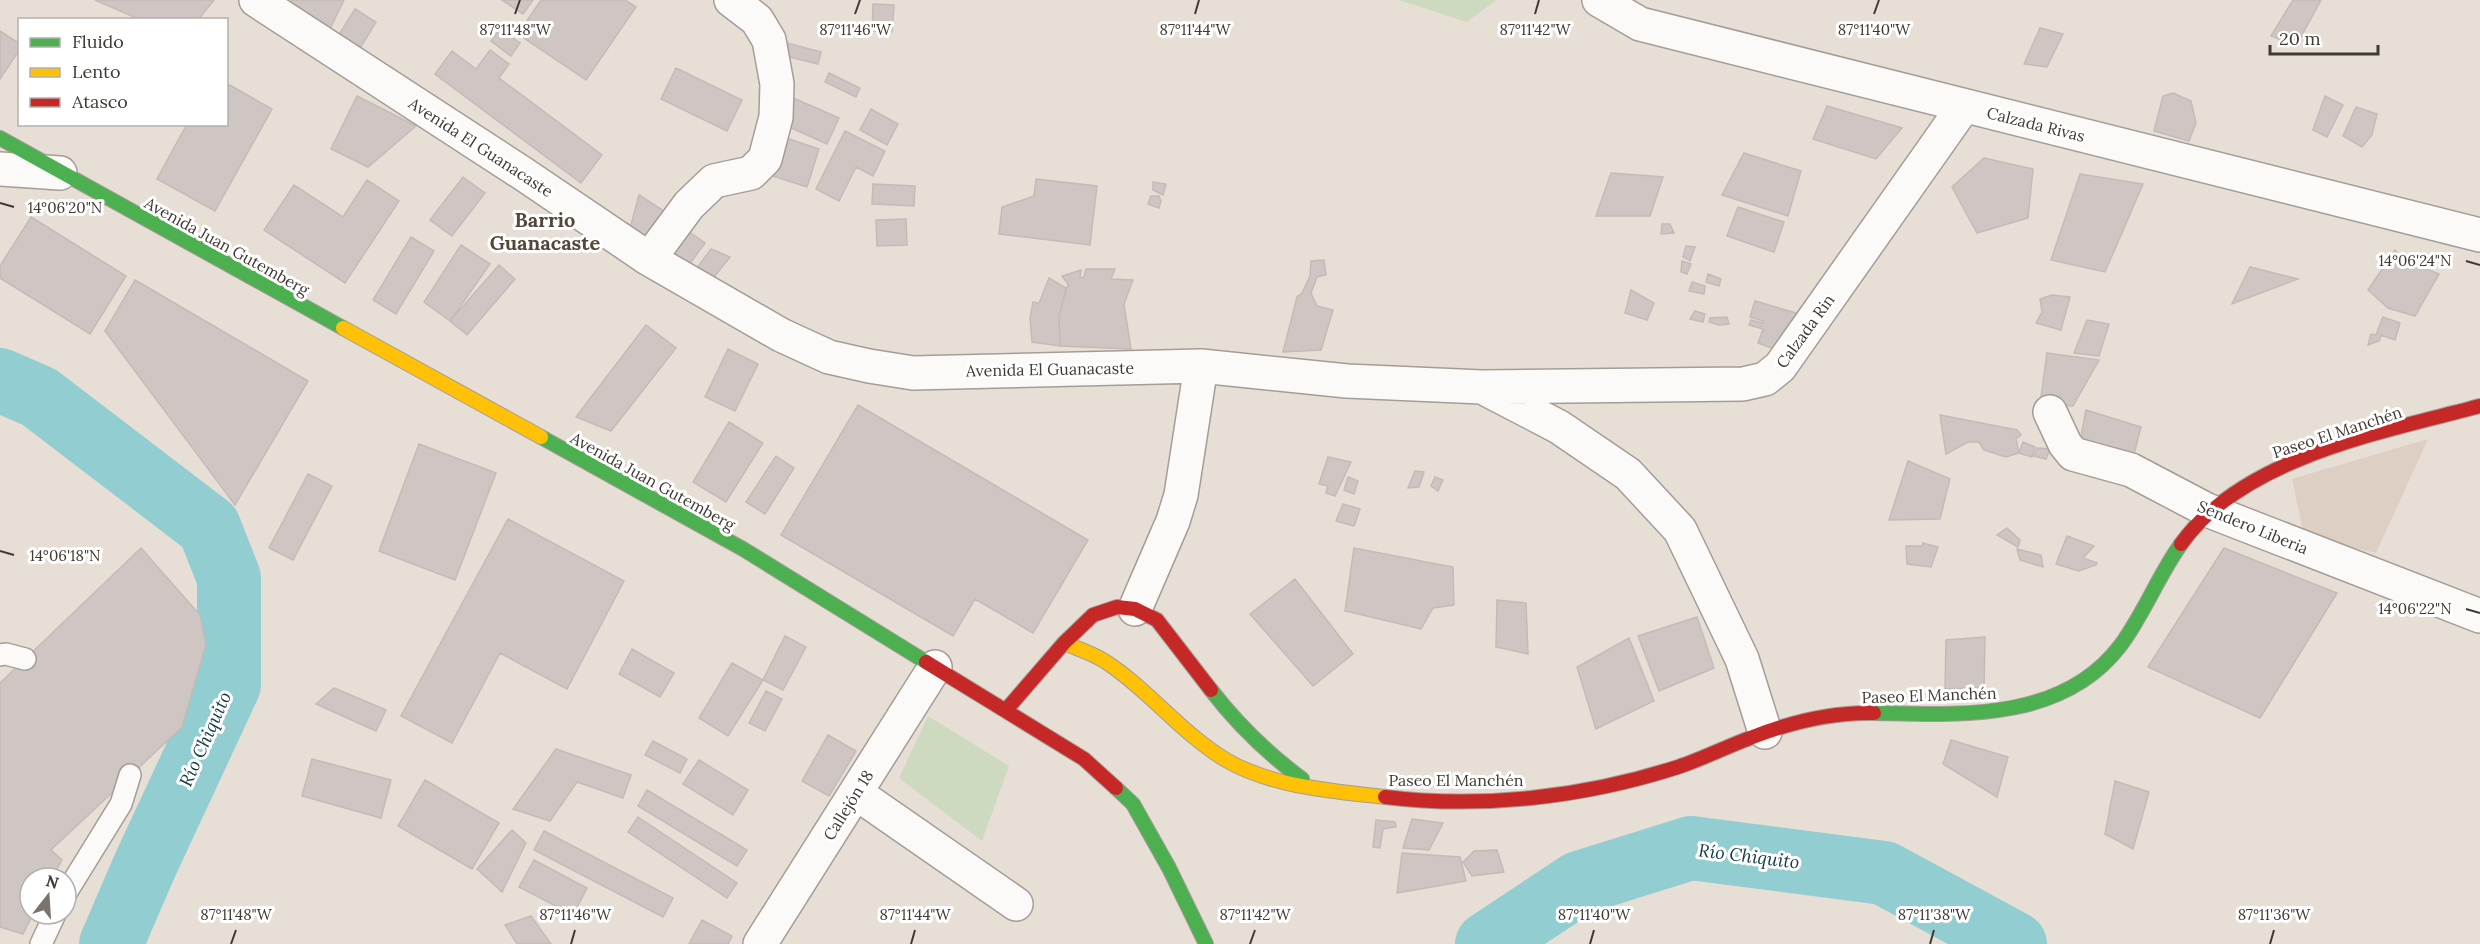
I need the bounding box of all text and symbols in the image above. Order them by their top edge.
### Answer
legend [18,18,228,126]
scale bar [2270,18,2378,56]
text: 87°11'48"W [479,20,552,39]
text: 87°11'46"W [819,20,892,39]
text: 87°11'44"W [1160,20,1232,39]
text: 87°11'42"W [1499,20,1572,39]
text: 87°11'40"W [1838,20,1911,39]
text: 20 m [2279,27,2321,50]
text: Fluido [72,30,124,53]
text: Lento [72,60,120,83]
text: Atasco [71,90,128,113]
street label: Avenida El Guanacaste [404,92,557,201]
street label: Calzada Rivas [1985,102,2087,146]
street label: Avenida Juan Gutemberg [140,192,314,300]
text: 14°06'20"N [28,198,102,217]
district label: Barrio Guanacaste [490,207,601,255]
text: 14°06'24"N [2379,251,2451,270]
street label: Calzada Rin [1771,290,1839,372]
street label: Avenida El Guanacaste [965,358,1135,380]
street label: Paseo El Manchén [2270,402,2405,462]
street label: Avenida Juan Gutemberg [566,427,740,535]
street label: Sendero Liberia [2195,496,2311,558]
text: 14°06'18"N [29,546,101,565]
text: 14°06'22"N [2378,599,2452,618]
street label: Paseo El Manchén [1861,683,1997,707]
water label: Río Chiquito [174,688,236,790]
street label: Callejón 18 [819,766,877,844]
street label: Paseo El Manchén [1388,770,1524,790]
water label: Río Chiquito [1697,838,1801,874]
north arrow [18,866,78,926]
text: N [44,870,61,893]
text: 87°11'48"W [200,905,273,924]
text: 87°11'46"W [539,905,612,924]
text: 87°11'44"W [880,905,952,924]
text: 87°11'42"W [1219,905,1292,924]
text: 87°11'40"W [1558,905,1631,924]
text: 87°11'38"W [1898,905,1971,924]
text: 87°11'36"W [2238,905,2311,924]

